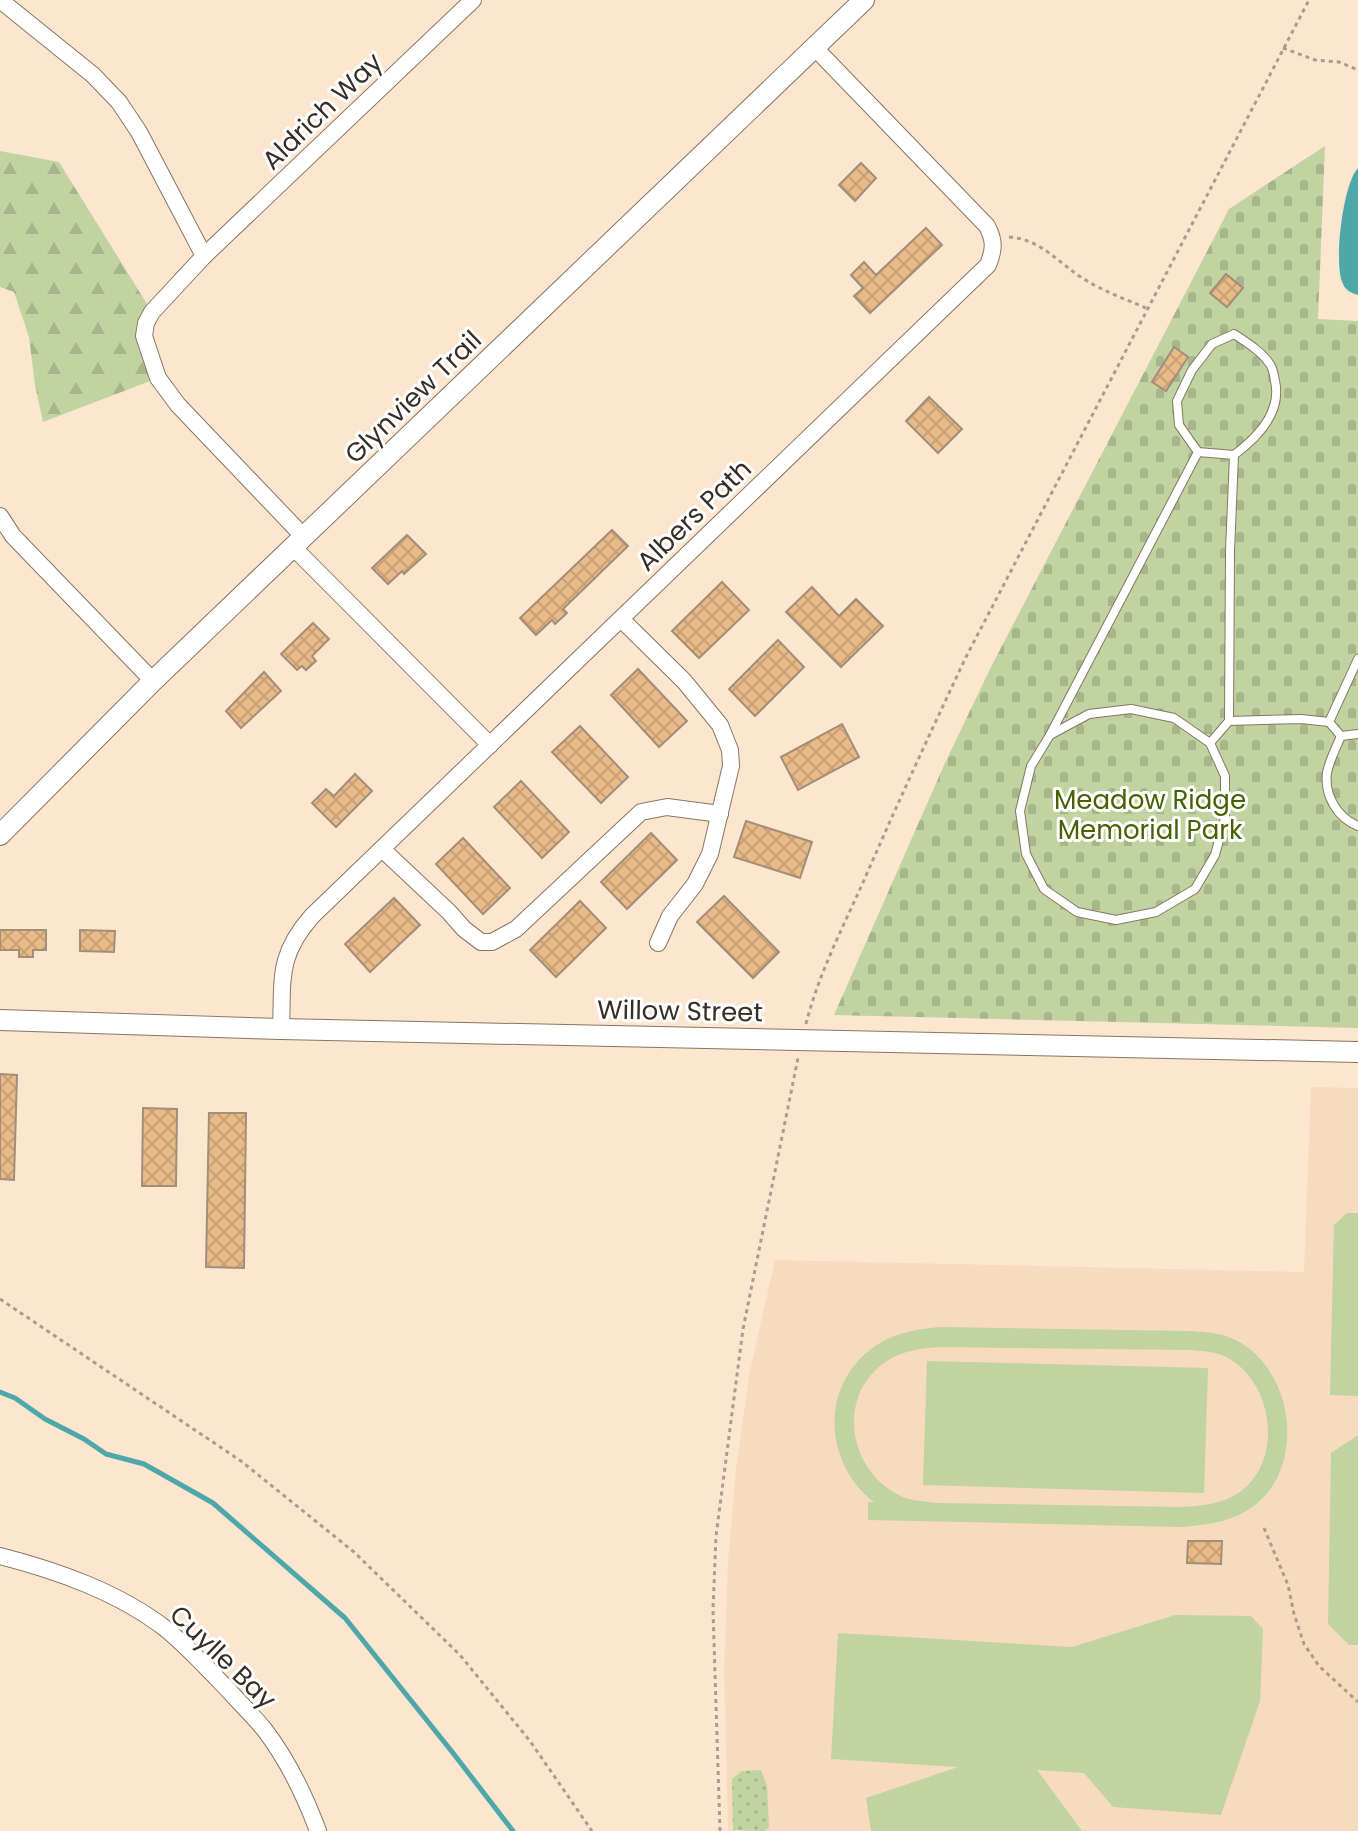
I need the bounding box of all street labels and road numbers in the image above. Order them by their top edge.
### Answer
street label: Aldrich Way [254,44,390,178]
street label: Glynview Trail [337,322,489,472]
street label: Albers Path [629,451,759,579]
street label: Willow Street [597,992,763,1030]
street label: Cuylle Bay [162,1597,284,1717]

